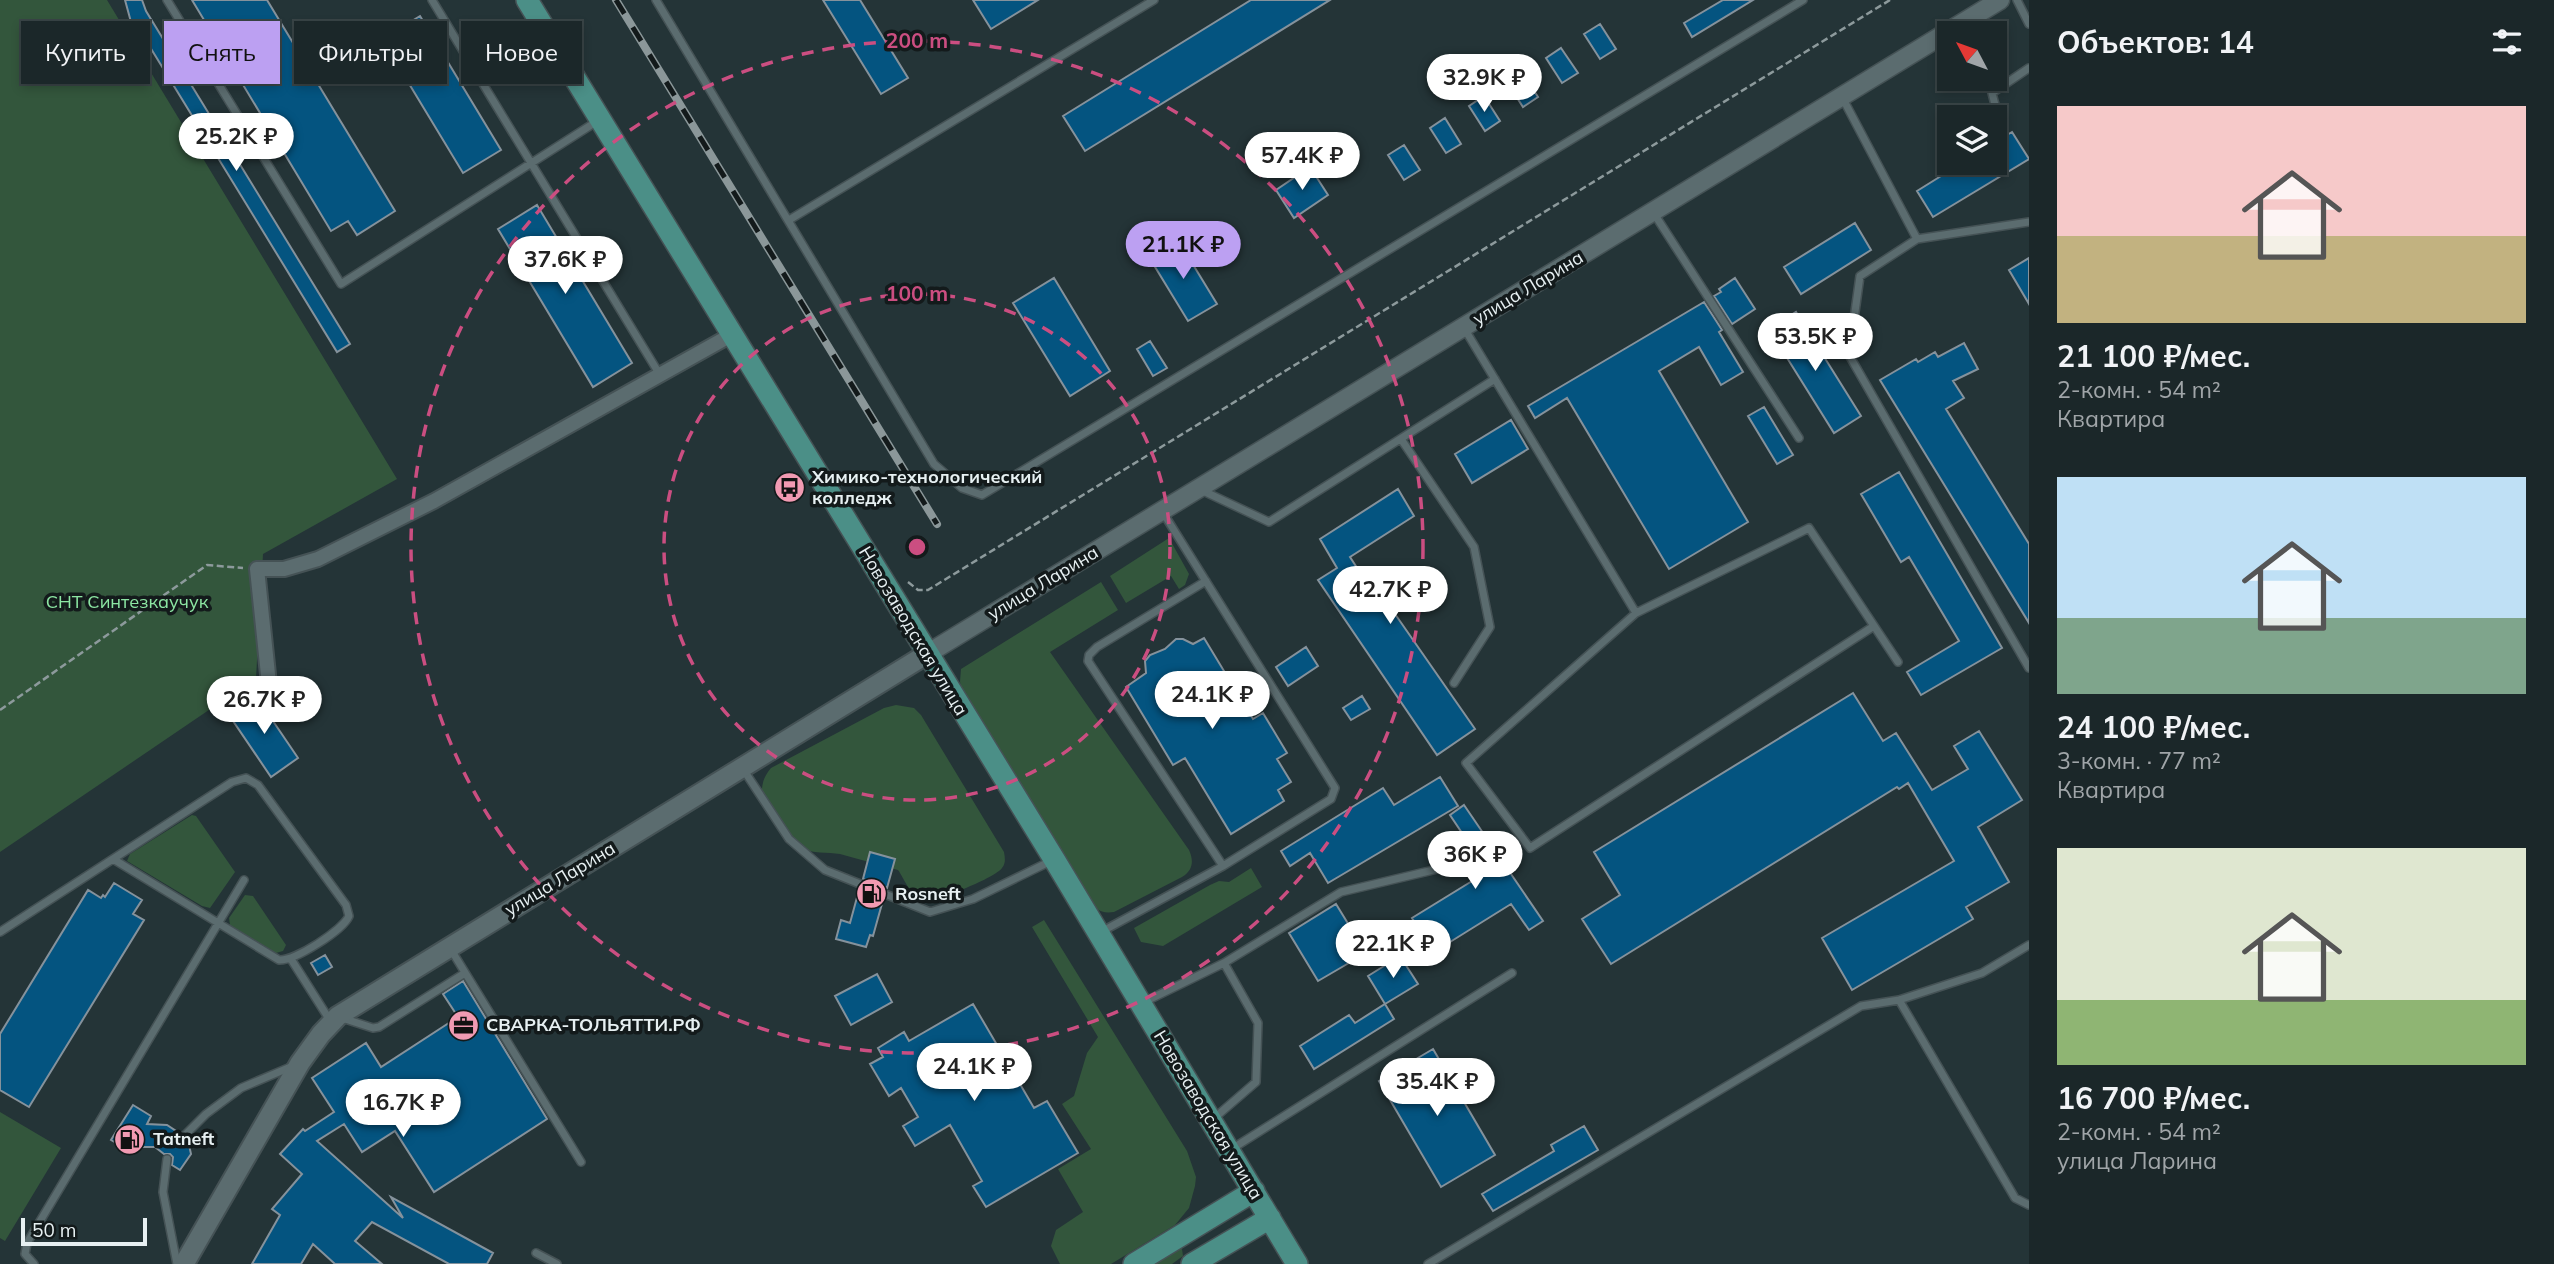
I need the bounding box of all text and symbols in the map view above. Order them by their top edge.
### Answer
chip: Купить [21,21,150,84]
chip: Снять [164,21,280,84]
chip: Фильтры [294,21,447,84]
chip: Новое [461,21,582,84]
north arrow [1937,21,2007,91]
map controls [1937,21,2007,175]
text: Объектов: 14 [2057,23,2254,61]
icon: filters [2488,23,2526,61]
text: 200 m [886,27,948,53]
pin: 32.9K ₽ [1419,54,1549,114]
text: 32.9K ₽ [1443,62,1525,91]
button: layers [1937,105,2007,175]
pin: 25.2K ₽ [171,114,301,173]
text: 25.2K ₽ [195,121,277,150]
pin: 57.4K ₽ [1237,132,1367,192]
text: 57.4K ₽ [1261,140,1343,169]
icon: home [2229,152,2355,278]
pin: 21.1K ₽ [1118,222,1248,281]
text: 21.1K ₽ [1142,229,1224,258]
pin: 37.6K ₽ [500,236,630,296]
text: 37.6K ₽ [524,244,606,273]
street label: улица Ларина [1468,245,1587,330]
text: 100 m [886,280,948,306]
pin: 53.5K ₽ [1750,314,1880,373]
text: 53.5K ₽ [1774,321,1856,350]
text: 21 100 ₽/мес. [2057,337,2250,375]
text: 2-комн. · 54 m² [2057,375,2221,404]
text: Квартира [2057,404,2165,433]
place label: Химико-технологический колледж [811,465,1042,509]
bus stop icon: Химико-технологический колледж [772,470,806,504]
icon: home [2229,523,2355,649]
centre of rings [905,535,929,559]
street label: улица Ларина [983,540,1102,625]
street label: Новозаводская улица [854,542,973,719]
pin: 42.7K ₽ [1325,566,1455,626]
text: 42.7K ₽ [1349,574,1431,603]
park label: СНТ Синтезкаучук [46,590,209,613]
pin: 24.1K ₽ [1147,672,1277,731]
pin: 26.7K ₽ [199,676,329,736]
text: 24.1K ₽ [1171,679,1253,708]
text: 26.7K ₽ [223,684,305,713]
text: 24 100 ₽/мес. [2057,708,2250,746]
text: 3-комн. · 77 m² [2057,746,2221,775]
text: Квартира [2057,775,2165,804]
pin: 36K ₽ [1426,832,1524,891]
street label: улица Ларина [500,836,619,921]
text: 36K ₽ [1443,839,1507,868]
fuel station icon: Rosneft [855,877,889,911]
place label: Rosneft [895,882,961,905]
icon: home [2229,894,2355,1020]
pin: 22.1K ₽ [1328,920,1458,980]
text: 22.1K ₽ [1352,928,1434,957]
office icon: СВАРКА-ТОЛЬЯТТИ.РФ [446,1008,480,1042]
place label: СВАРКА-ТОЛЬЯТТИ.РФ [486,1013,701,1036]
street label: Новозаводская улица [1149,1026,1268,1203]
pin: 24.1K ₽ [909,1044,1039,1103]
text: 24.1K ₽ [933,1051,1015,1080]
pin: 35.4K ₽ [1372,1058,1502,1118]
text: 35.4K ₽ [1396,1066,1478,1095]
text: 16 700 ₽/мес. [2057,1079,2250,1117]
pin: 16.7K ₽ [338,1080,468,1139]
text: 16.7K ₽ [362,1087,444,1116]
text: 2-комн. · 54 m² [2057,1117,2221,1146]
fuel station icon: Tatneft [113,1122,147,1156]
place label: Tatneft [153,1127,215,1150]
text: улица Ларина [2057,1146,2217,1175]
scale bar [21,1215,147,1247]
text: 50 m [32,1218,76,1242]

